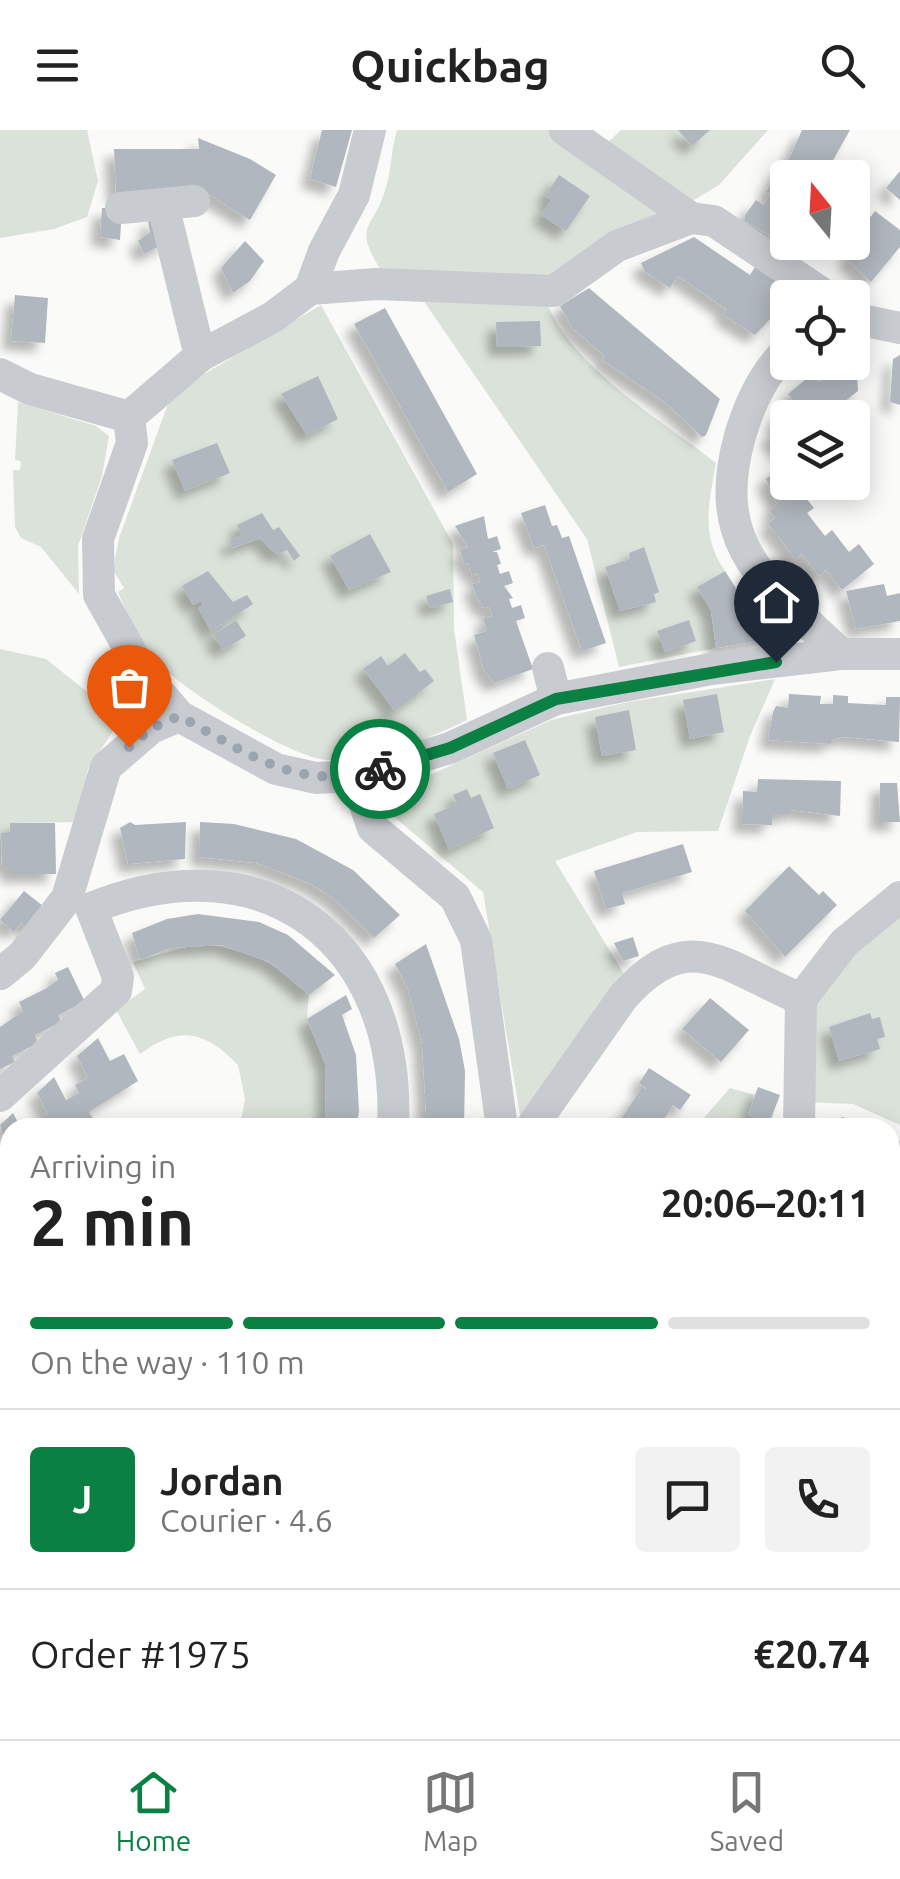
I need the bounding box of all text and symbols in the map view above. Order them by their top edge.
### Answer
icon: menu [30,38,85,93]
icon: search [815,38,870,93]
text: Quickbag [350,40,550,91]
north arrow [770,160,870,260]
map controls [770,160,870,500]
button: locate [770,280,870,380]
button: layers [770,400,870,500]
pin [734,560,819,663]
icon: home [749,575,804,630]
pin [87,645,172,748]
icon: bag [102,660,157,715]
courier [330,719,430,819]
icon: bike [353,742,408,797]
text: Arriving in [30,1148,176,1184]
text: 20:06–20:11 [661,1182,870,1224]
text: 2 min [30,1185,194,1258]
text: On the way · 110 m [30,1344,305,1380]
button: chat [635,1447,740,1552]
button: phone [765,1447,870,1552]
text: Jordan [160,1460,284,1502]
text: J [73,1478,92,1520]
text: Courier · 4.6 [160,1502,333,1538]
text: Order #1975 [30,1633,251,1675]
text: €20.74 [753,1633,870,1675]
tab: Home [116,1765,191,1856]
tab: Map [423,1765,478,1856]
tab: Saved [710,1765,784,1856]

